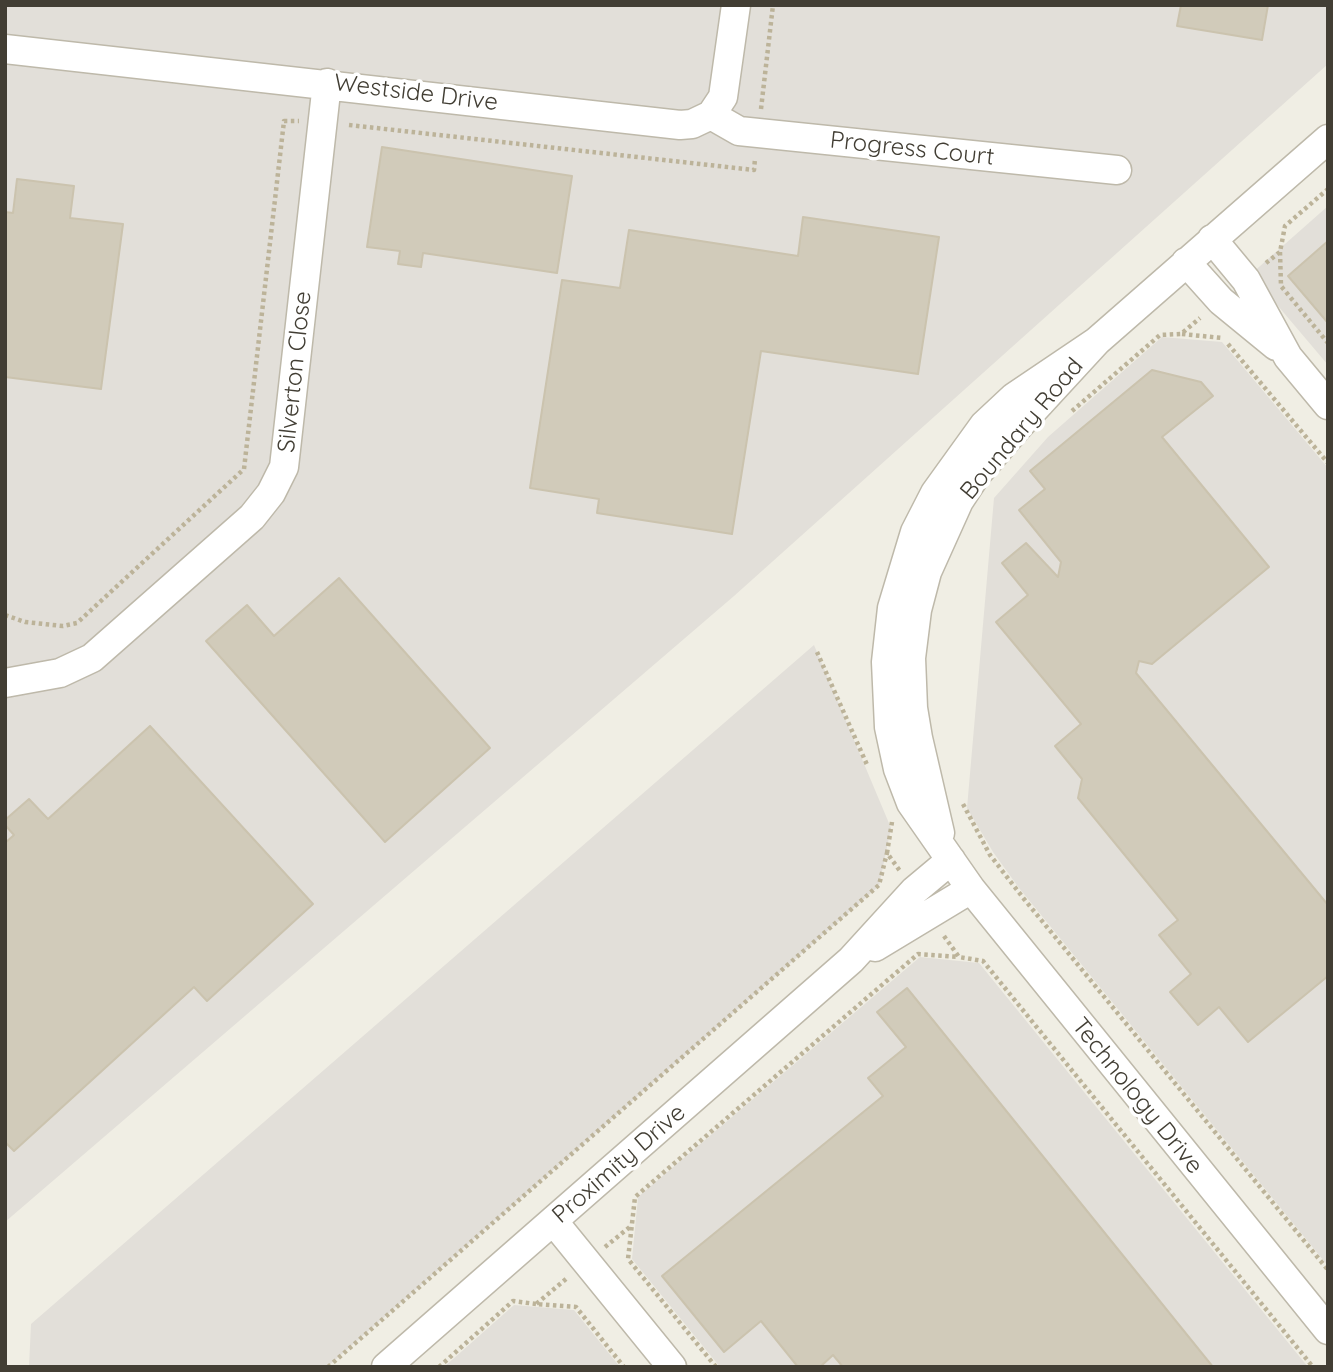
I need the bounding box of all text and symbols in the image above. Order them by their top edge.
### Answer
street label: Westside Drive [332,69,500,117]
street label: Progress Court [828,126,996,172]
street label: Silverton Close [272,290,318,454]
street label: Boundary Road [955,352,1089,506]
street label: Technology Drive [1065,1012,1209,1180]
street label: Proximity Drive [546,1098,692,1230]

